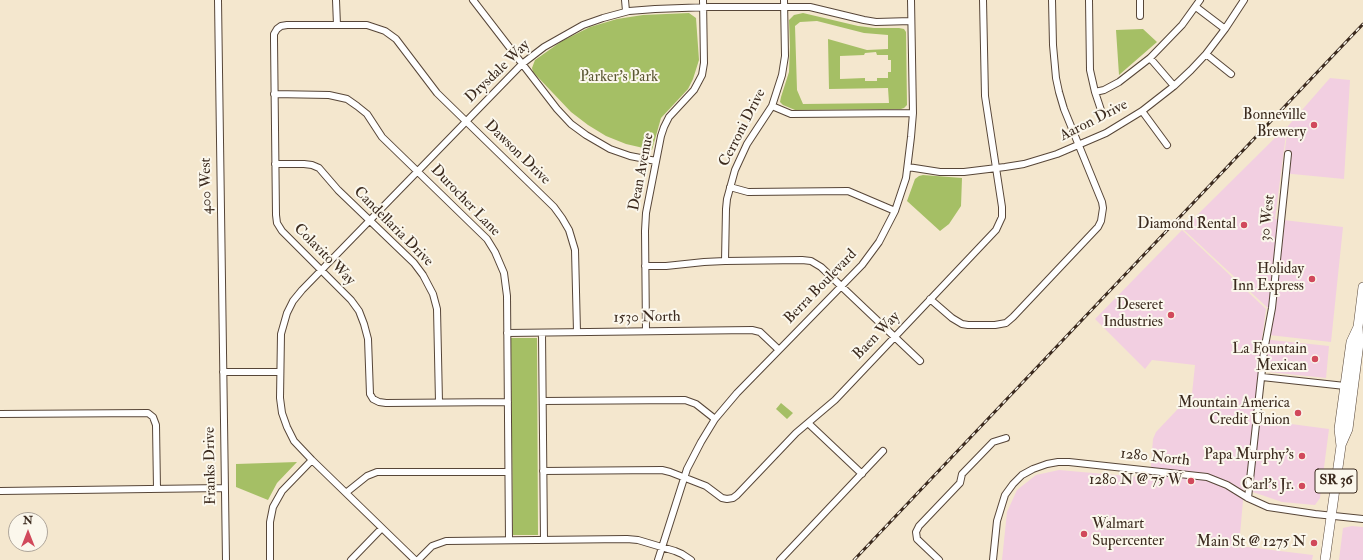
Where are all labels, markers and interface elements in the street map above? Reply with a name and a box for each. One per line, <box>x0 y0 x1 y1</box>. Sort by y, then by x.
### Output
street label: Drysdale Way <box>462 37 534 107</box>
park label: Parker's Park <box>580 69 658 87</box>
street label: Cerroni Drive <box>716 86 770 170</box>
street label: Aaron Drive <box>1057 96 1131 146</box>
place label: Bonneville Brewery <box>1243 107 1306 142</box>
street label: Dawson Drive <box>480 117 554 189</box>
marker: Bonneville Brewery <box>1309 120 1319 130</box>
street label: Dean Avenue <box>626 132 658 212</box>
street label: 400 West <box>198 157 216 215</box>
street label: Durocher Lane <box>426 161 504 241</box>
street label: Candellaria Drive <box>349 183 437 271</box>
street label: 30 West <box>1257 194 1279 242</box>
place label: Diamond Rental <box>1137 216 1236 234</box>
street label: Colavito Way <box>289 220 359 290</box>
marker: Diamond Rental <box>1239 220 1249 230</box>
street label: Berra Boulevard <box>781 246 861 328</box>
place label: Holiday Inn Express <box>1232 261 1304 296</box>
marker: Holiday Inn Express <box>1307 274 1317 284</box>
place label: Deseret Industries <box>1103 297 1163 332</box>
street label: 1530 North <box>613 308 681 328</box>
street label: Baen Way <box>850 308 904 364</box>
marker: Deseret Industries <box>1166 310 1176 320</box>
place label: La Fountain Mexican <box>1232 341 1307 376</box>
marker: La Fountain Mexican <box>1310 354 1320 364</box>
place label: Mountain America Credit Union <box>1178 395 1290 430</box>
marker: Mountain America Credit Union <box>1293 408 1303 418</box>
street label: Franks Drive <box>201 427 221 505</box>
street label: 1280 North <box>1120 445 1190 471</box>
place label: Papa Murphy's <box>1204 447 1294 465</box>
marker: Papa Murphy's <box>1297 451 1307 461</box>
road number: SR 36 <box>1315 469 1357 493</box>
place label: 1280 N @ 75 W <box>1089 472 1183 490</box>
marker: 1280 N @ 75 W <box>1186 476 1196 486</box>
place label: Carl's Jr. <box>1242 477 1294 495</box>
marker: Carl's Jr. <box>1297 481 1307 491</box>
north arrow <box>8 512 48 552</box>
text: N <box>23 514 33 527</box>
place label: Walmart Supercenter <box>1092 516 1164 551</box>
marker: Walmart Supercenter <box>1079 529 1089 539</box>
place label: Main St @ 1275 N <box>1197 534 1306 552</box>
marker: Main St @ 1275 N <box>1309 538 1319 548</box>

